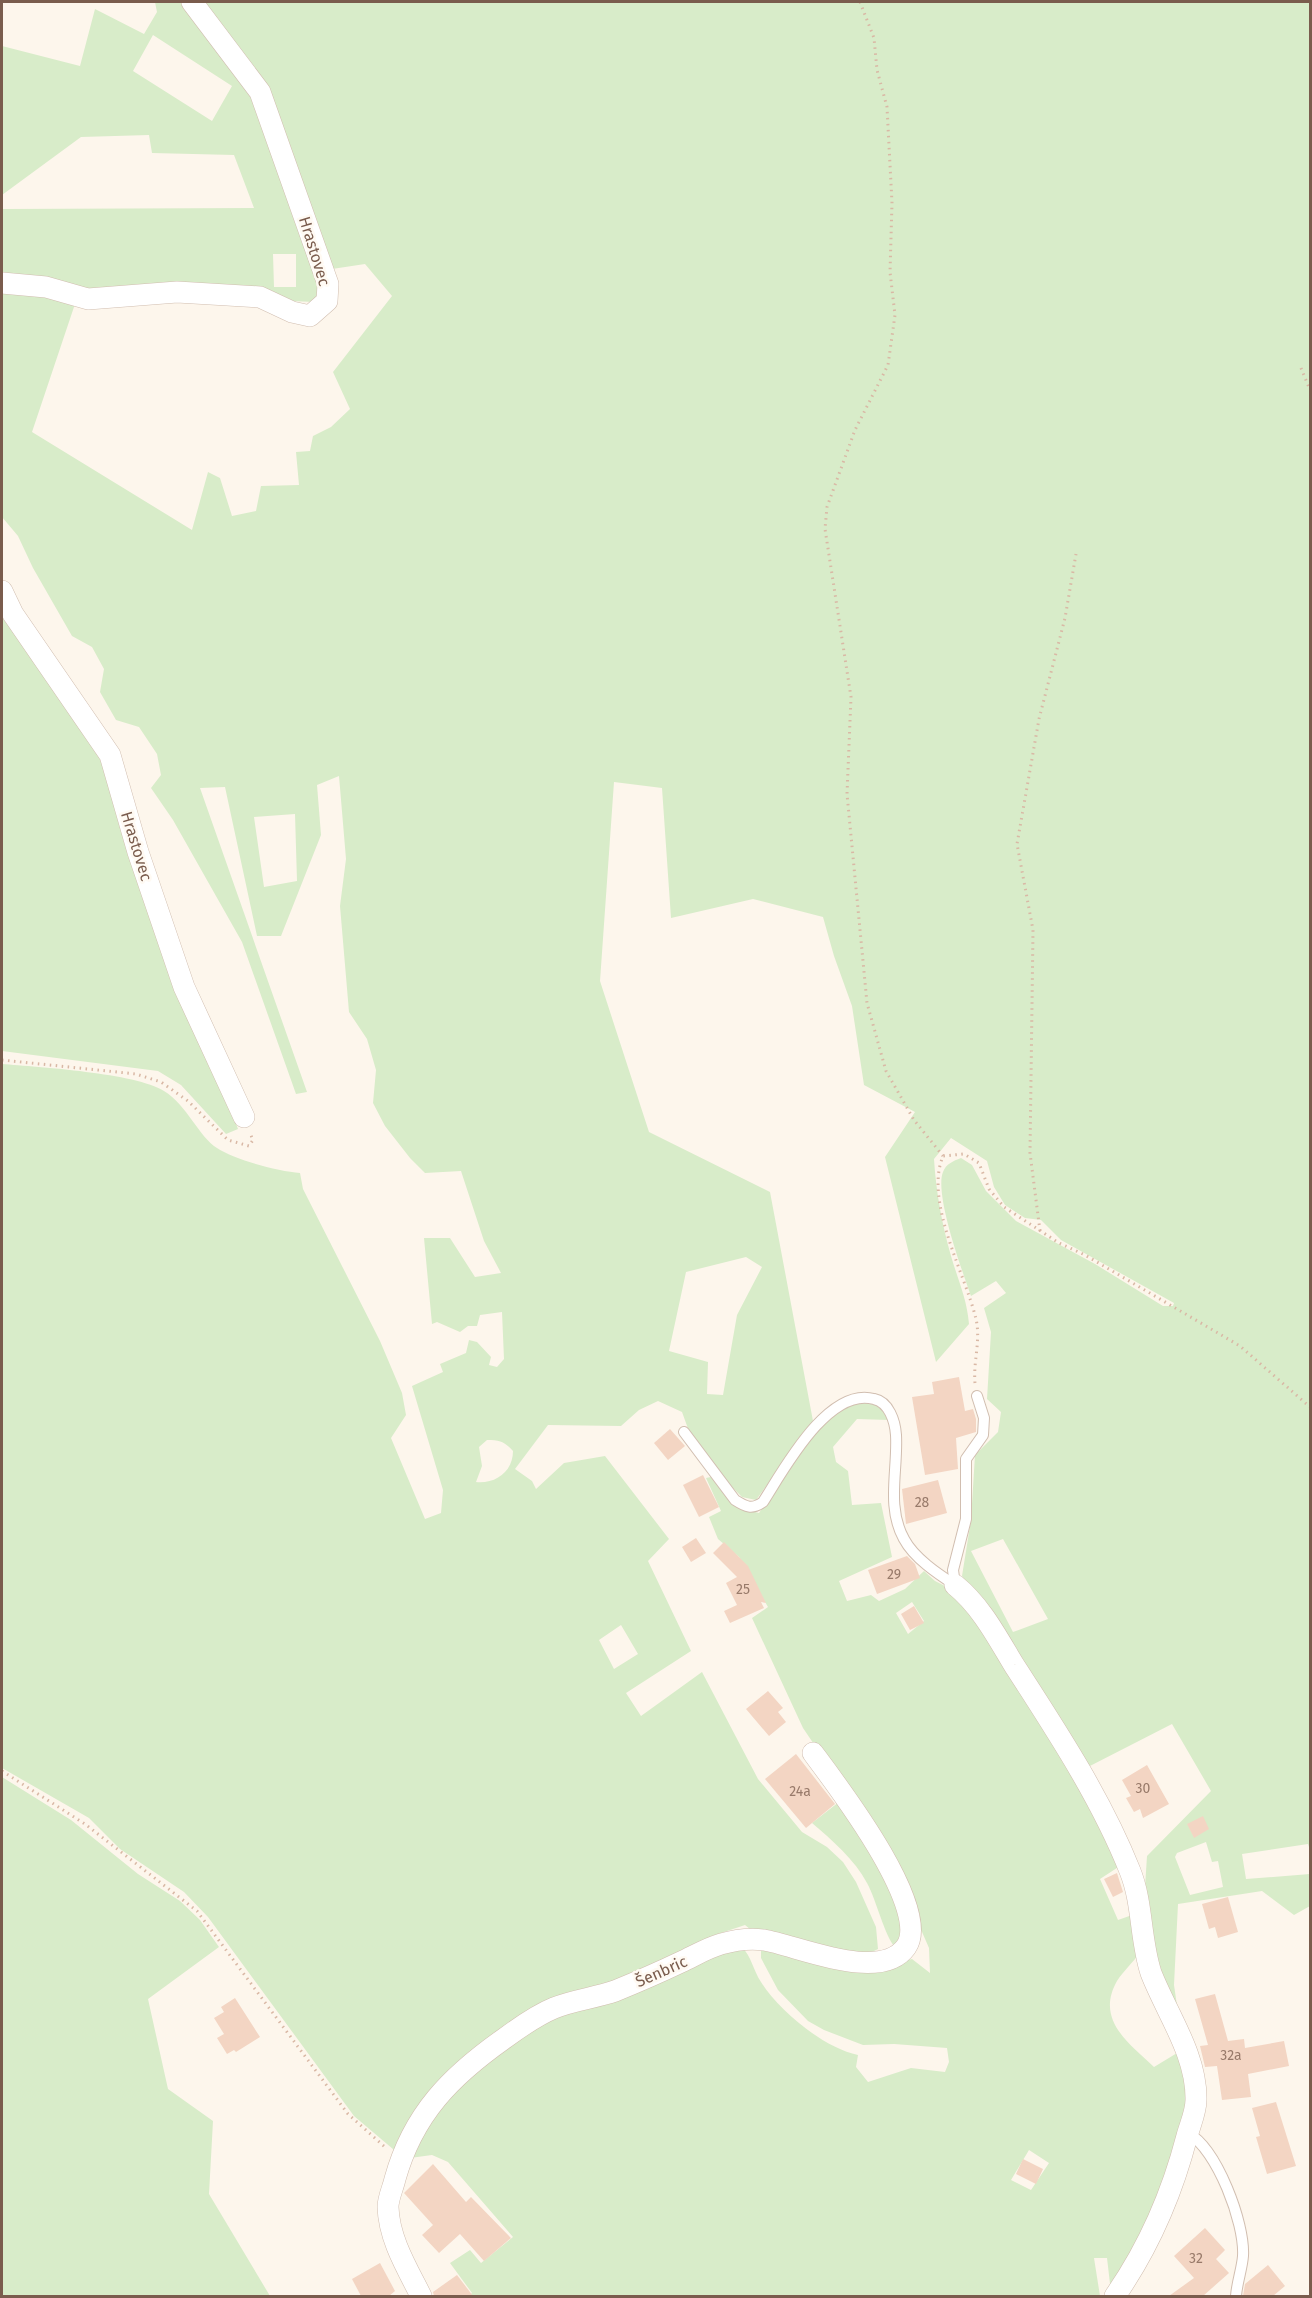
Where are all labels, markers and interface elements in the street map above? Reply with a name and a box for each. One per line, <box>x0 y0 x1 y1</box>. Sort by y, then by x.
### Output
street label: Hrastovec <box>295 214 334 288</box>
street label: Hrastovec <box>117 809 156 883</box>
house number: 28 <box>915 1494 930 1511</box>
house number: 29 <box>887 1566 901 1583</box>
house number: 25 <box>736 1581 750 1598</box>
house number: 30 <box>1136 1780 1151 1797</box>
house number: 24a <box>789 1783 811 1800</box>
street label: Šenbric <box>632 1951 690 1991</box>
house number: 32a <box>1220 2047 1242 2064</box>
house number: 32 <box>1189 2250 1203 2267</box>

